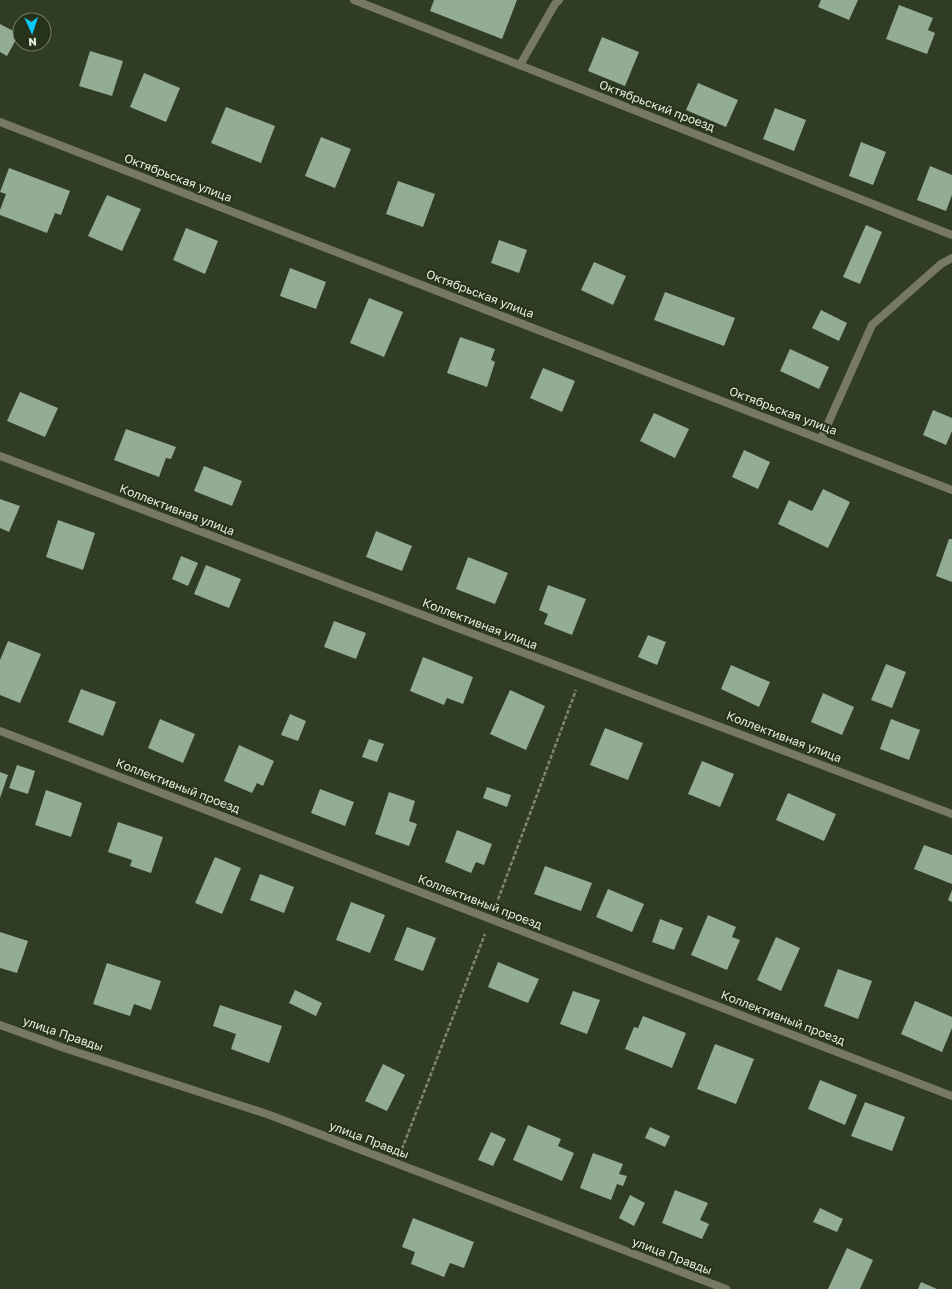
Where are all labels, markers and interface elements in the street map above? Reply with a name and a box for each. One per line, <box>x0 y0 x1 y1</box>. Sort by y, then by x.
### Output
north arrow <box>12 12 52 52</box>
text: N <box>28 36 37 49</box>
street label: Октябрьский проезд <box>597 77 717 135</box>
street label: Октябрьская улица <box>122 150 234 205</box>
street label: Октябрьская улица <box>424 266 536 321</box>
street label: Октябрьская улица <box>727 383 839 438</box>
street label: Коллективная улица <box>117 481 237 538</box>
street label: Коллективная улица <box>420 595 540 652</box>
street label: Коллективная улица <box>724 708 844 765</box>
street label: Коллективный проезд <box>114 755 242 816</box>
street label: Коллективный проезд <box>416 871 544 932</box>
street label: Коллективный проезд <box>719 987 847 1048</box>
street label: улица Правды <box>21 1013 105 1054</box>
street label: улица Правды <box>327 1117 411 1162</box>
street label: улица Правды <box>630 1233 714 1278</box>

